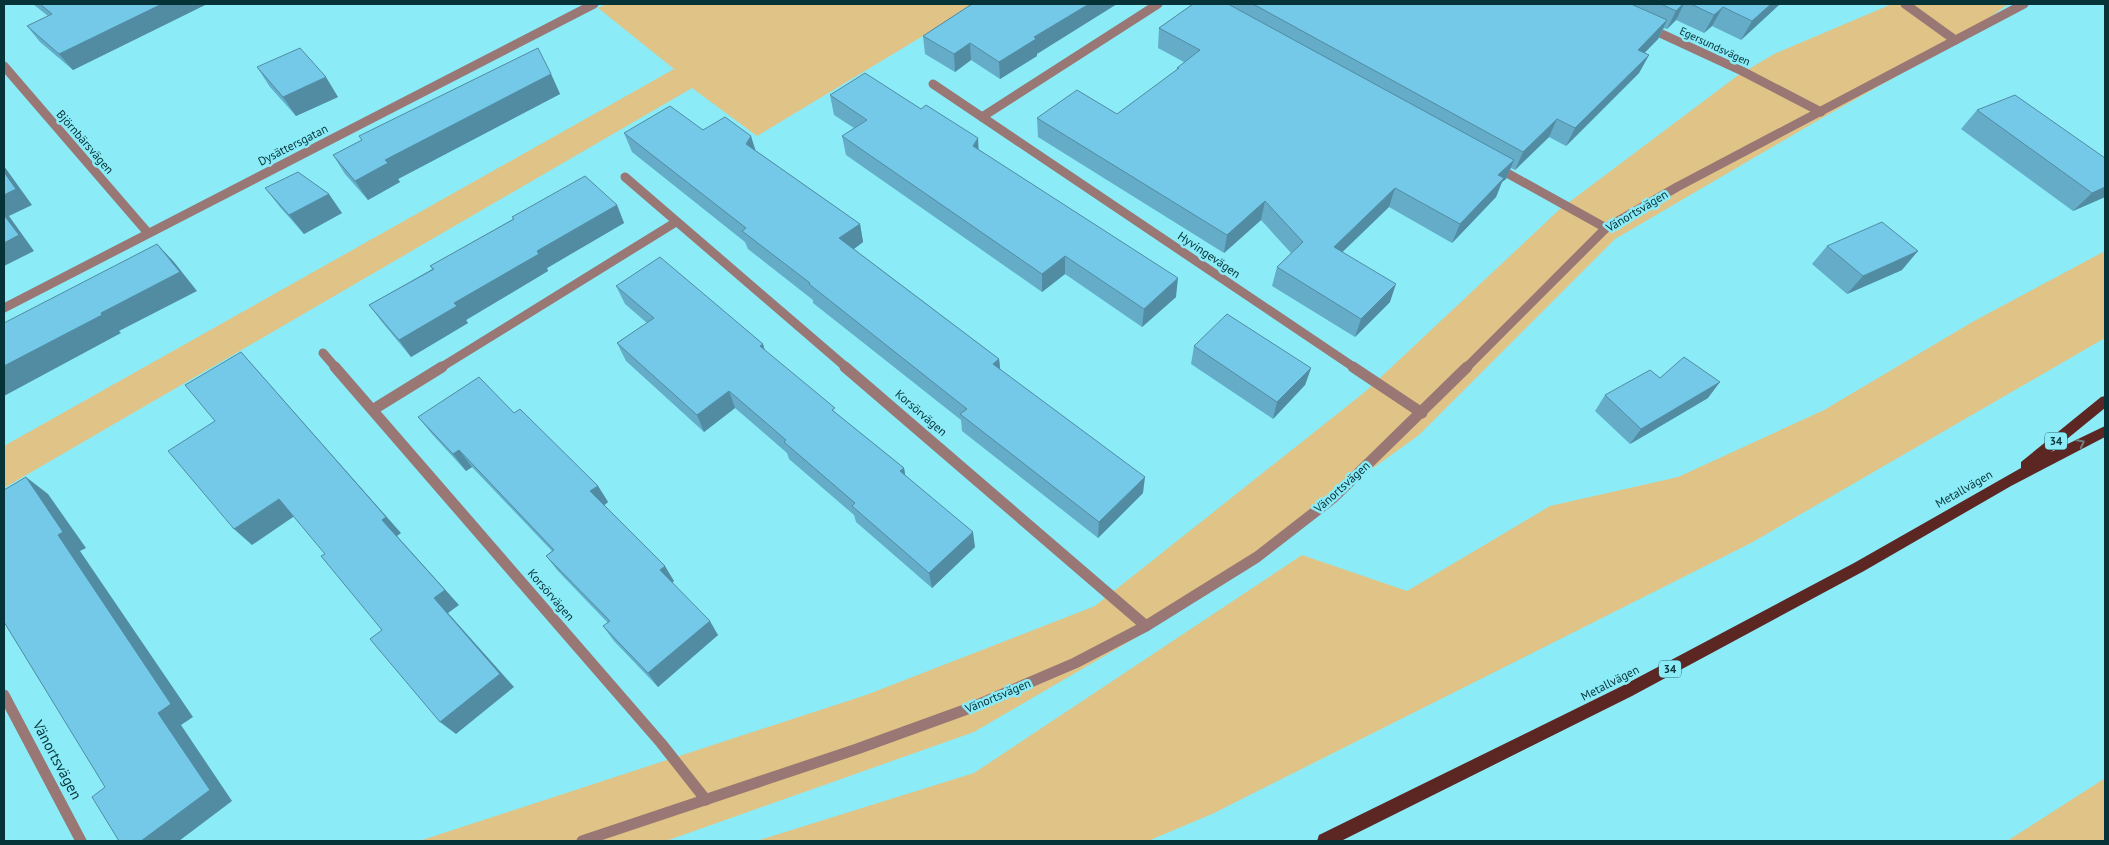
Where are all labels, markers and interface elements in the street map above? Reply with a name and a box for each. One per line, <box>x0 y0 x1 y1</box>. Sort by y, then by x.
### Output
street label: Egersundsvägen <box>1677 23 1753 69</box>
street label: Björnbärsvägen <box>54 107 117 177</box>
street label: Dysättersgatan <box>255 121 330 169</box>
street label: Vänortsvägen <box>1602 186 1670 235</box>
street label: Hyvingevägen <box>1175 228 1243 281</box>
street label: Korsörvägen <box>892 386 950 439</box>
road number: 34 <box>2045 432 2067 450</box>
one-way arrow <box>2076 439 2085 449</box>
street label: Vänortsvägen <box>1310 458 1373 516</box>
street label: Metallvägen <box>1933 466 1995 511</box>
street label: Korsörvägen <box>525 566 578 624</box>
street label: Metallvägen <box>1578 661 1641 704</box>
road number: 34 <box>1659 661 1681 678</box>
street label: Vänortsvägen <box>962 675 1033 716</box>
street label: Vänortsvägen <box>28 716 86 803</box>

